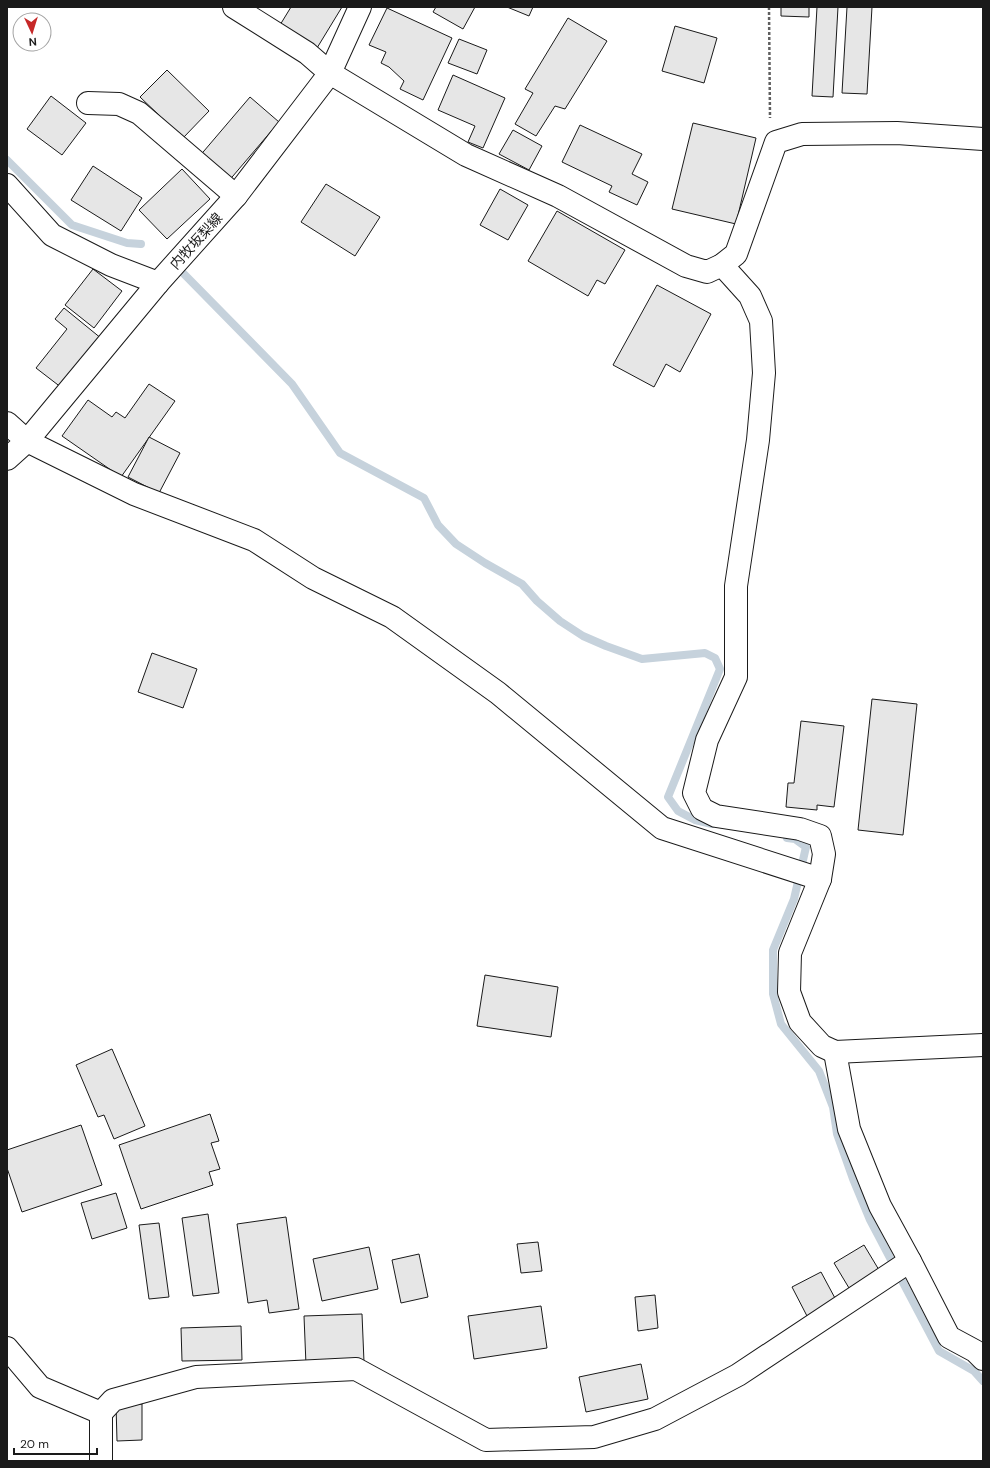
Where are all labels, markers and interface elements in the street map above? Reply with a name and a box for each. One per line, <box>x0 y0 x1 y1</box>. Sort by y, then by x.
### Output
north arrow <box>12 12 52 52</box>
text: N <box>28 35 37 49</box>
street label: 内牧坂梨線 <box>166 209 226 273</box>
scale bar <box>14 1430 97 1456</box>
text: 20 m <box>20 1436 49 1452</box>

